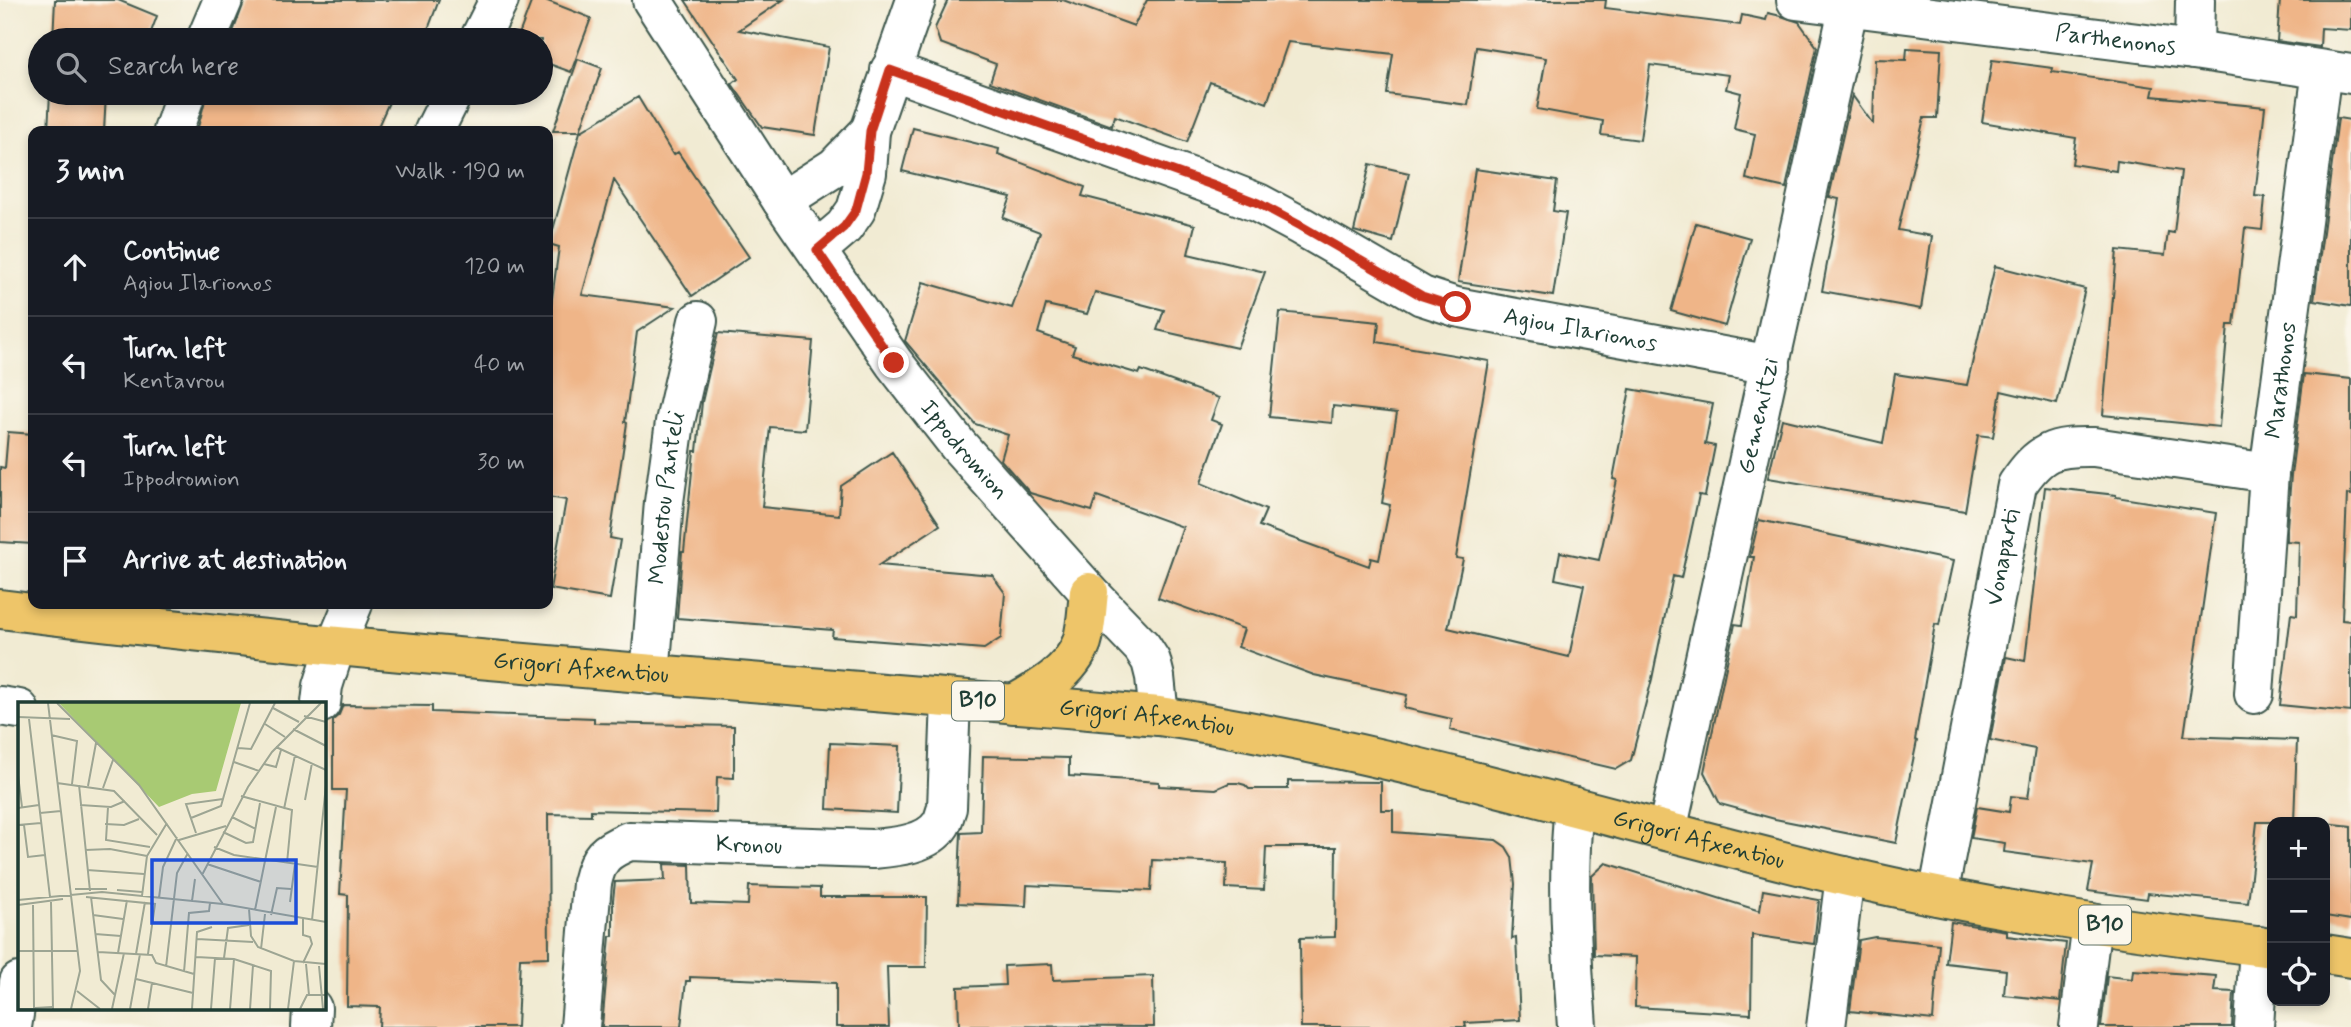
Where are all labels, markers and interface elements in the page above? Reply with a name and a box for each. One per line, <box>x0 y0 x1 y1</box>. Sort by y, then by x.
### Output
street label: Parthenonos <box>2053 17 2178 63</box>
search box <box>28 28 553 105</box>
icon: search <box>52 48 90 86</box>
text: Search here <box>108 50 239 84</box>
text: 3 min <box>56 152 125 191</box>
text: Walk · 190 m <box>395 157 525 187</box>
text: Continue <box>123 235 220 269</box>
icon: ahead <box>56 248 94 286</box>
text: 120 m <box>464 252 525 282</box>
text: Agiou Ilarionos <box>123 269 272 299</box>
route start <box>1440 291 1471 322</box>
street label: Agiou Ilarionos <box>1501 301 1660 359</box>
street label: Marathonos <box>2258 320 2304 441</box>
text: Turn left <box>123 333 227 367</box>
icon: left <box>56 346 94 384</box>
route end <box>878 347 909 378</box>
text: 40 m <box>474 350 525 380</box>
street label: Gemenitzi <box>1731 355 1786 477</box>
text: Kentavrou <box>123 367 224 397</box>
street label: Ippodromion <box>913 393 1015 507</box>
street label: Modestou Panteli <box>642 408 693 586</box>
text: Turn left <box>123 431 227 465</box>
icon: left <box>56 444 94 482</box>
text: 30 m <box>477 448 525 478</box>
text: Ippodromion <box>123 465 240 495</box>
street label: Vonaparti <box>1979 506 2028 608</box>
icon: arrive <box>56 542 94 580</box>
text: Arrive at destination <box>123 544 347 578</box>
street label: Grigori Afxentiou <box>492 645 670 691</box>
road number: B10 <box>952 681 1004 720</box>
street label: Grigori Afxentiou <box>1058 692 1237 744</box>
inset map <box>18 702 326 1010</box>
street label: Grigori Afxentiou <box>1609 802 1788 877</box>
map controls <box>2267 817 2330 1006</box>
button: + <box>2267 817 2330 880</box>
street label: Kronou <box>715 828 783 862</box>
button: − <box>2267 880 2330 943</box>
road number: B10 <box>2079 906 2131 944</box>
button: locate <box>2267 943 2330 1006</box>

